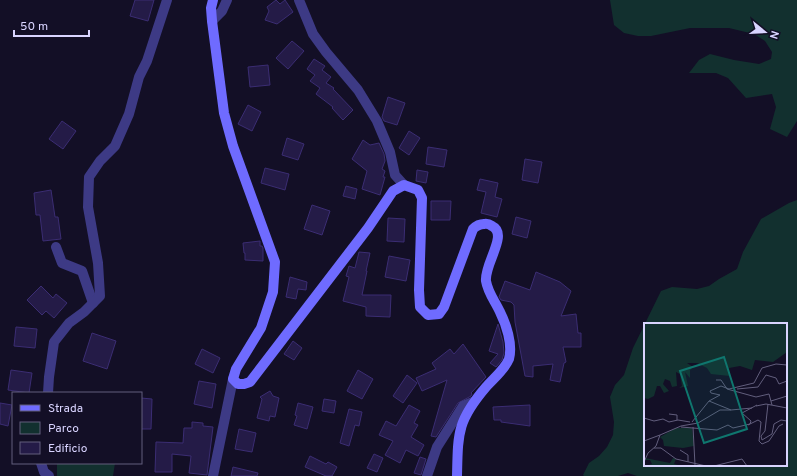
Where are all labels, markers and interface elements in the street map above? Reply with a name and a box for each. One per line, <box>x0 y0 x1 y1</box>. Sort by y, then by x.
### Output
scale bar <box>14 12 89 38</box>
north arrow <box>745 12 785 52</box>
text: 50 m <box>20 19 48 35</box>
text: N <box>766 29 781 41</box>
inset map <box>644 323 787 466</box>
legend <box>12 392 142 464</box>
text: Strada <box>48 401 83 417</box>
text: Parco <box>48 421 79 437</box>
text: Edificio <box>48 441 88 457</box>

